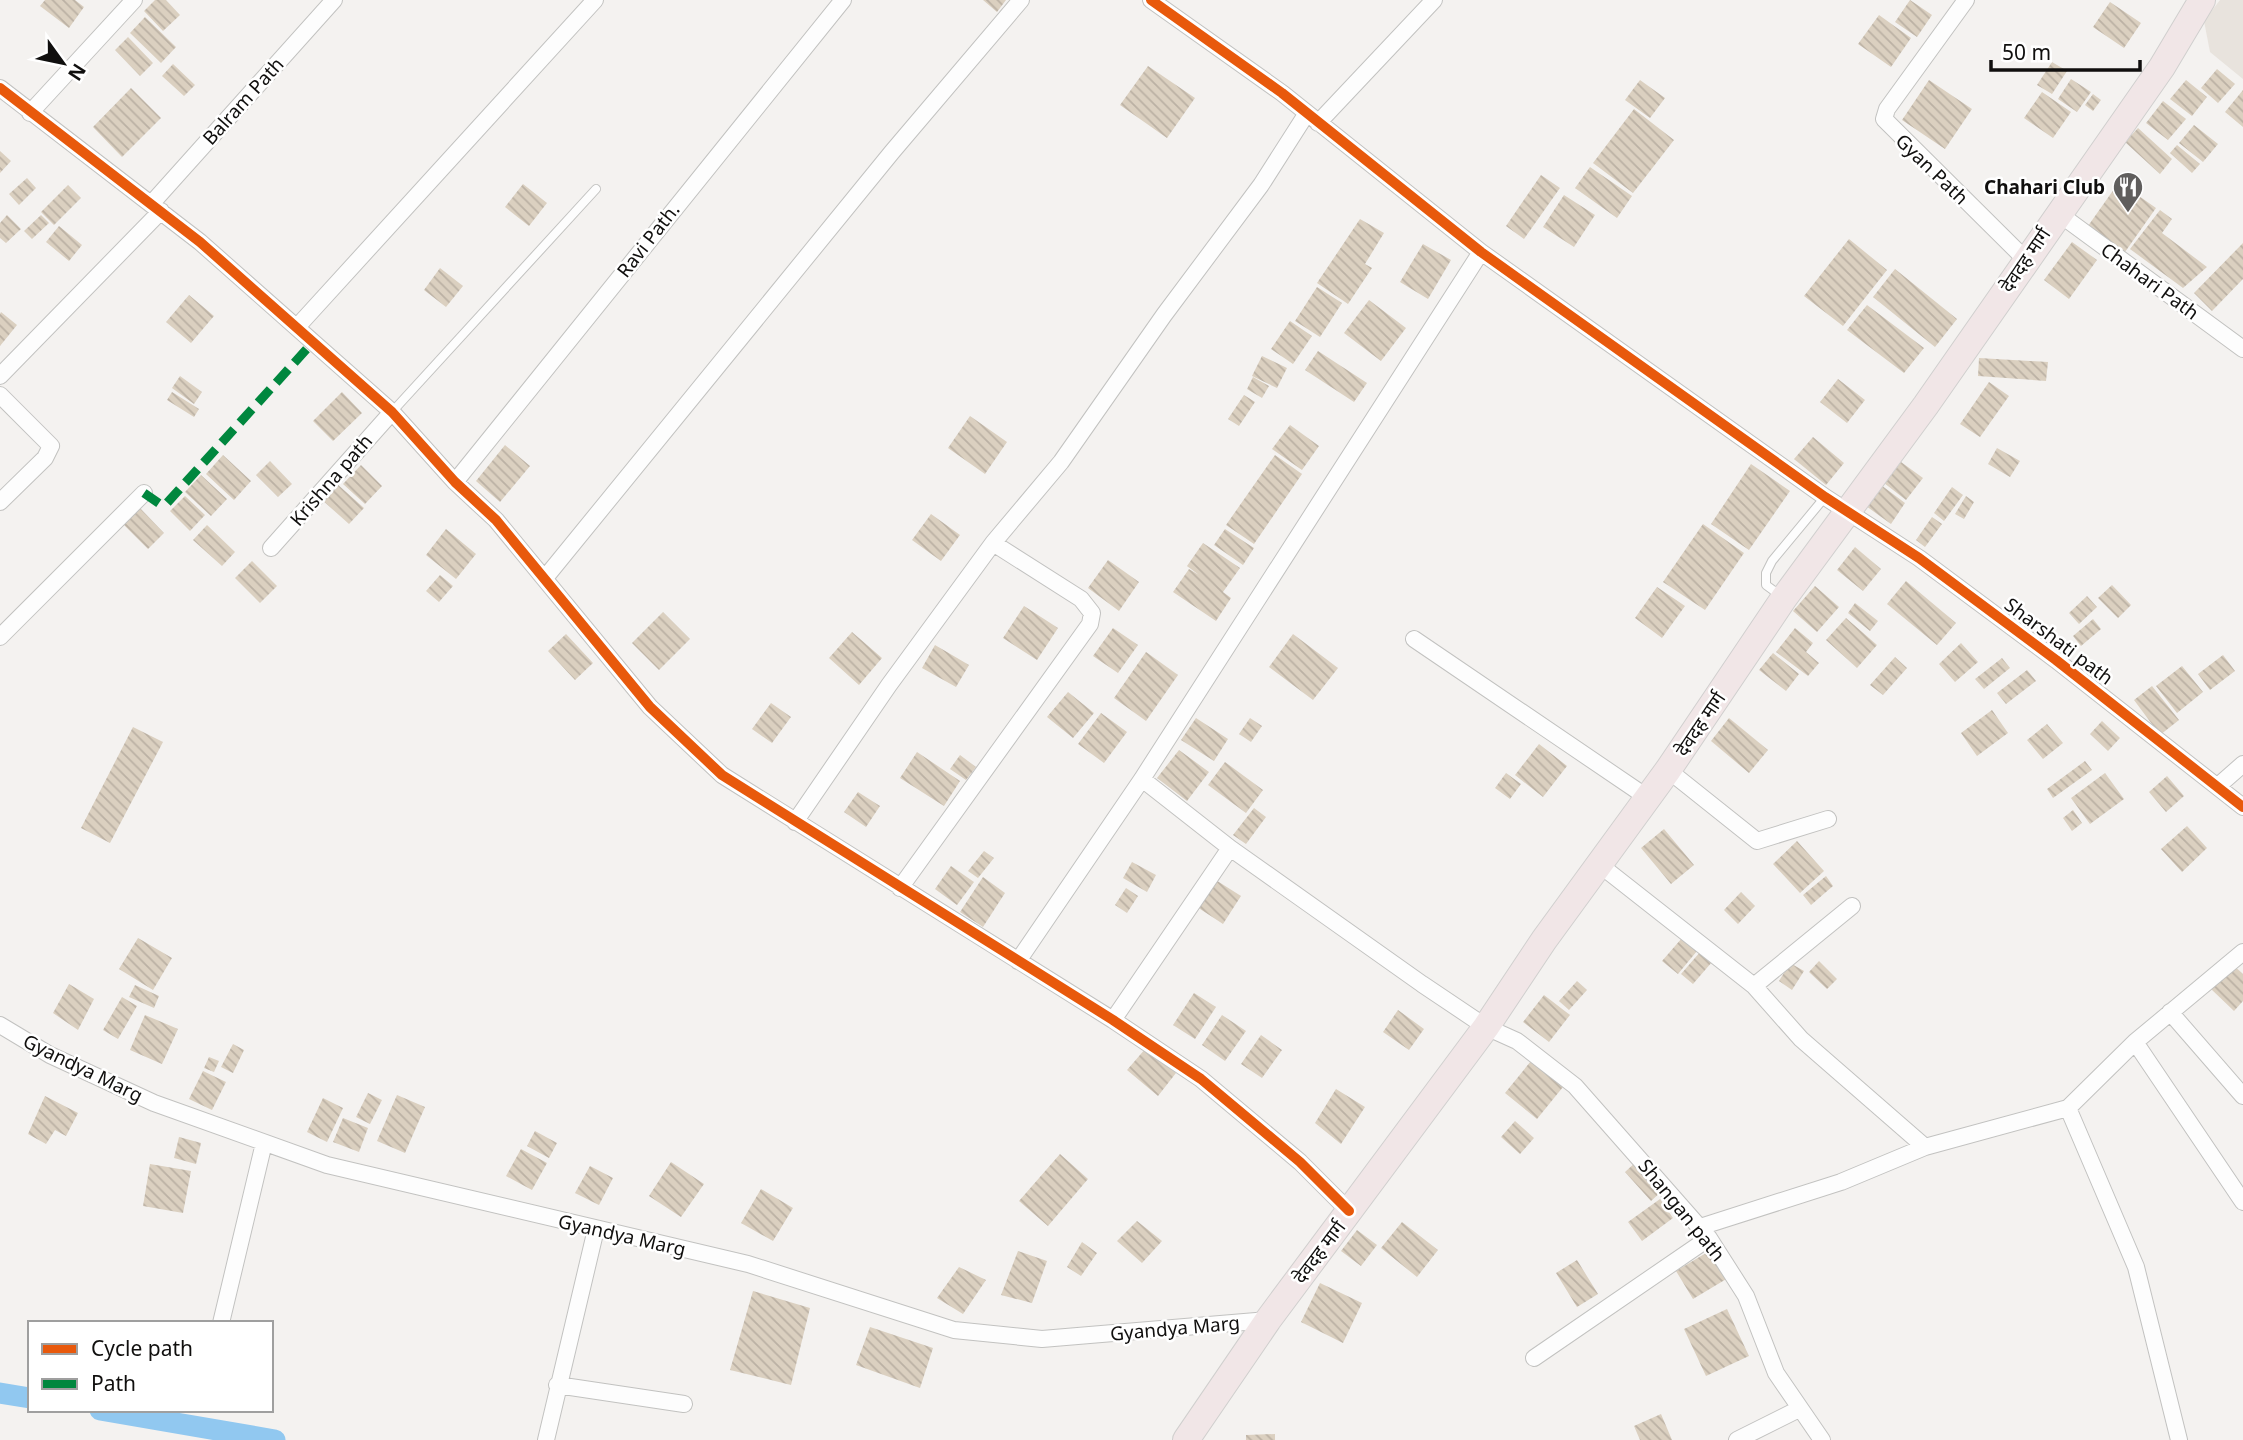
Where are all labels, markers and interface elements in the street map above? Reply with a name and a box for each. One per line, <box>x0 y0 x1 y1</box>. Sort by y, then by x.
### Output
north arrow <box>28 28 98 98</box>
scale bar <box>1991 28 2140 72</box>
text: 50 m <box>2002 38 2051 66</box>
street label: Balram Path <box>197 52 289 150</box>
text: N <box>62 59 92 86</box>
street label: Gyan Path <box>1890 128 1974 210</box>
restaurant icon: Chahari Club <box>2111 170 2145 214</box>
place label: Chahari Club <box>1984 174 2105 200</box>
street label: Ravi Path. <box>611 197 685 283</box>
street label: देवदह मार्ग <box>1994 222 2057 297</box>
street label: Chahari Path <box>2096 237 2204 325</box>
street label: Krishna path <box>284 429 378 531</box>
street label: Sharshati path <box>1999 592 2119 690</box>
street label: देवदह मार्ग <box>1669 686 1732 761</box>
street label: Gyandya Marg <box>19 1028 147 1108</box>
street label: Shangan path <box>1633 1153 1731 1267</box>
street label: Gyandya Marg <box>556 1208 688 1262</box>
street label: देवदह मार्ग <box>1287 1214 1352 1289</box>
street label: Gyandya Marg <box>1109 1309 1241 1347</box>
legend <box>28 1321 273 1412</box>
text: Cycle path <box>91 1334 193 1362</box>
text: Path <box>91 1369 136 1397</box>

